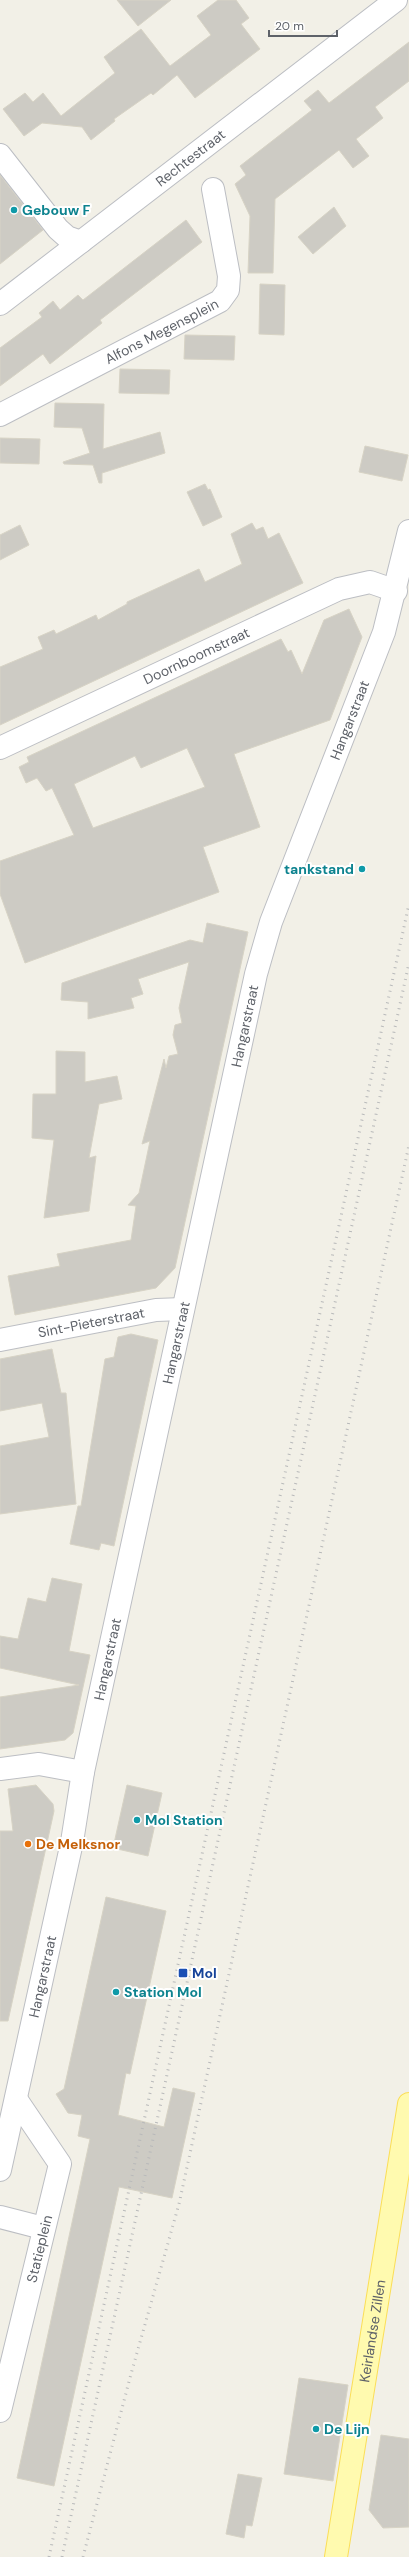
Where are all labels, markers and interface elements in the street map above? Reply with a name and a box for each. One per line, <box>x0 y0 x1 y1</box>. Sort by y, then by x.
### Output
scale bar <box>269 12 337 38</box>
text: 20 m <box>275 18 304 34</box>
street label: Rechtestraat <box>152 125 229 190</box>
place label: Gebouw F <box>22 201 90 219</box>
marker: Gebouw F <box>9 205 19 215</box>
street label: Alfons Megensplein <box>102 294 221 368</box>
street label: Doornboomstraat <box>140 623 252 688</box>
street label: Hangarstraat <box>326 678 373 762</box>
place label: tankstand <box>284 860 354 878</box>
marker: tankstand <box>357 864 367 874</box>
street label: Hangarstraat <box>227 983 262 1069</box>
street label: Hangarstraat <box>158 1300 194 1386</box>
street label: Sint-Pieterstraat <box>36 1303 146 1341</box>
street label: Hangarstraat <box>90 1616 125 1702</box>
place label: Mol Station <box>145 1811 223 1829</box>
marker: Mol Station <box>132 1815 142 1825</box>
place label: De Melksnor <box>36 1835 121 1853</box>
marker: De Melksnor <box>23 1839 33 1849</box>
street label: Hangarstraat <box>25 1934 60 2019</box>
place label: Mol <box>192 1964 217 1982</box>
marker: Mol <box>177 1967 189 1979</box>
place label: Station Mol <box>124 1983 202 2001</box>
marker: Station Mol <box>111 1987 121 1997</box>
street label: Statieplein <box>23 2213 56 2284</box>
street label: Keirlandse Zillen <box>355 2278 390 2384</box>
place label: De Lijn <box>324 2420 370 2438</box>
marker: De Lijn <box>311 2424 321 2434</box>

